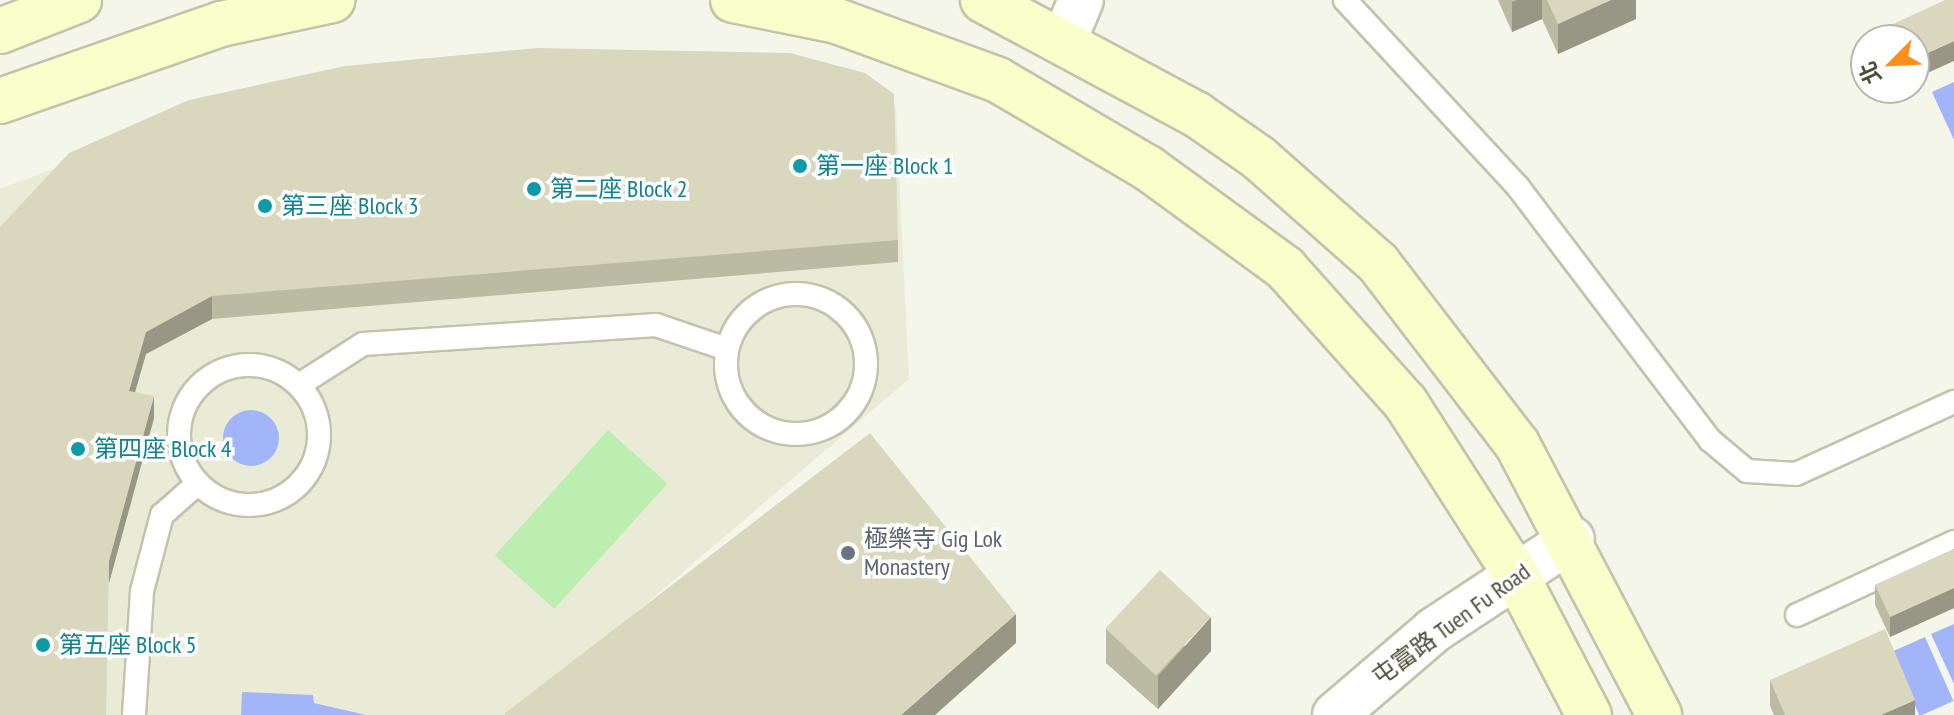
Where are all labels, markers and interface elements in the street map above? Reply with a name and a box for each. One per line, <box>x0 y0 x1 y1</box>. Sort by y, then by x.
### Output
north arrow <box>1850 24 1930 104</box>
text: 北 <box>1853 57 1887 89</box>
place label: 第一座 Block 1 <box>816 152 954 180</box>
marker: 第一座 Block 1 <box>791 157 809 175</box>
place label: 第二座 Block 2 <box>550 175 688 203</box>
marker: 第二座 Block 2 <box>525 180 543 198</box>
place label: 第三座 Block 3 <box>281 192 419 220</box>
marker: 第三座 Block 3 <box>256 197 274 215</box>
place label: 第四座 Block 4 <box>94 435 232 463</box>
marker: 第四座 Block 4 <box>69 440 87 458</box>
place label: 極樂寺 Gig Lok Monastery <box>864 525 1002 581</box>
marker: 極樂寺 Gig Lok Monastery <box>839 544 857 562</box>
street label: 屯富路 Tuen Fu Road <box>1366 557 1536 691</box>
place label: 第五座 Block 5 <box>59 631 197 659</box>
marker: 第五座 Block 5 <box>34 636 52 654</box>

